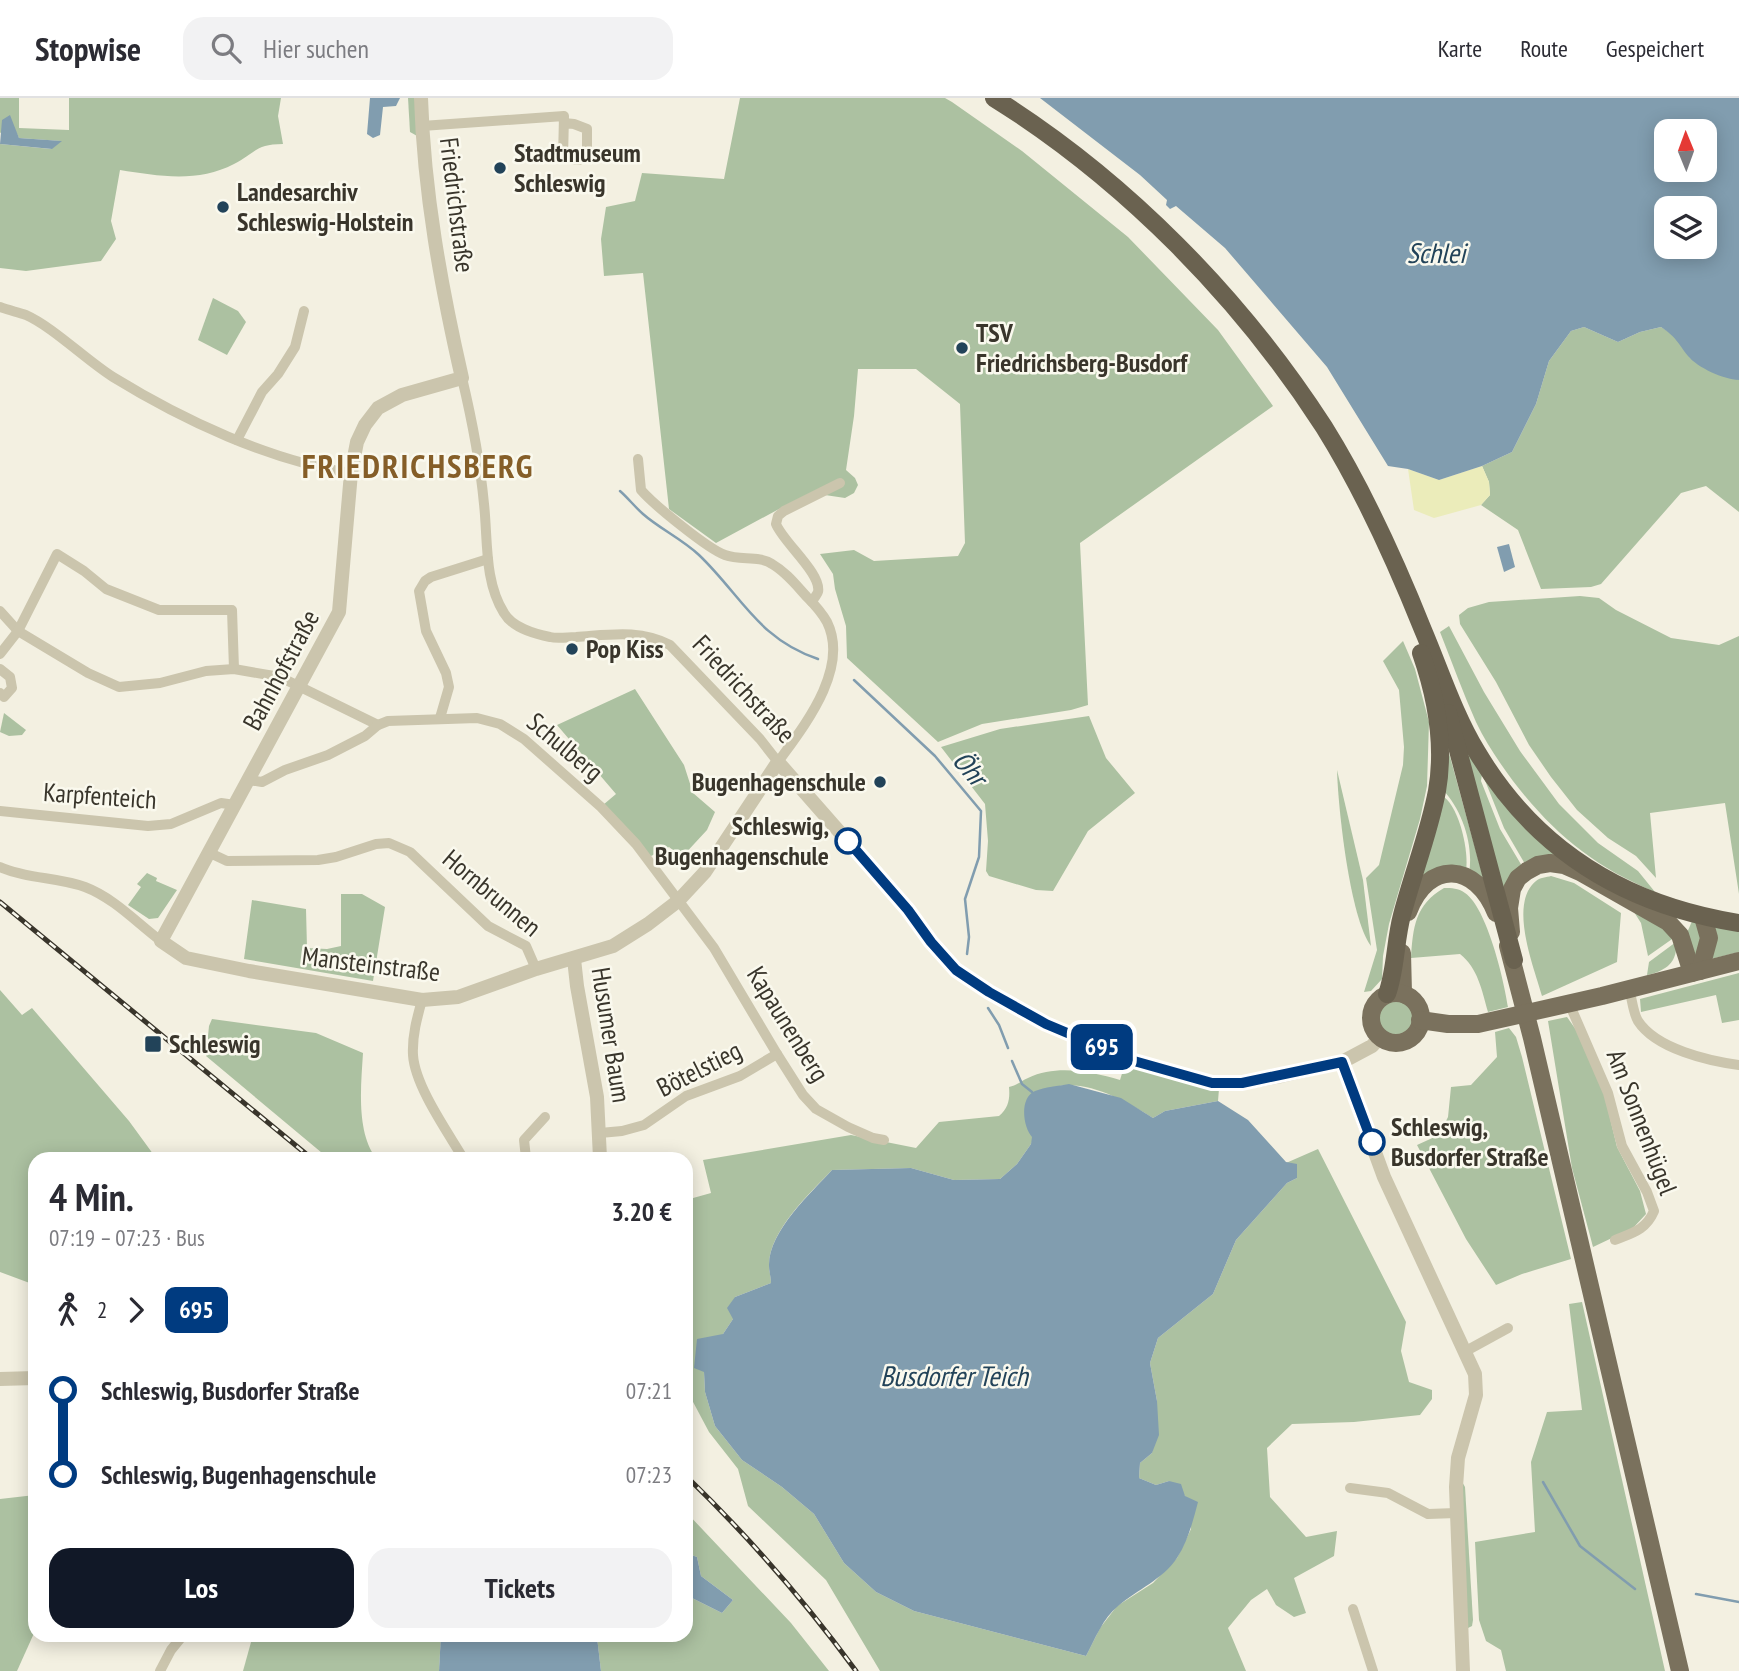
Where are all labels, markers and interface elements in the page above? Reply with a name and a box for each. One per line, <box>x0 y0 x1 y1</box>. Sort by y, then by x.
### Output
search box <box>183 17 673 80</box>
text: Stopwise <box>35 27 141 70</box>
icon: search <box>207 29 245 67</box>
text: Hier suchen <box>263 32 369 65</box>
text: Karte <box>1438 33 1482 64</box>
text: Route <box>1520 33 1568 64</box>
text: Gespeichert <box>1606 33 1704 64</box>
north arrow <box>1654 119 1717 182</box>
map controls <box>1654 119 1717 259</box>
street label: Friedrichstraße <box>433 136 482 274</box>
place label: Stadtmuseum Schleswig <box>514 136 641 199</box>
marker: Stadtmuseum Schleswig <box>492 160 508 176</box>
place label: Landesarchiv Schleswig-Holstein <box>237 175 413 238</box>
button: layers <box>1654 196 1717 259</box>
marker: Landesarchiv Schleswig-Holstein <box>215 199 231 215</box>
water label: Schlei <box>1407 234 1469 271</box>
place label: TSV Friedrichsberg-Busdorf <box>976 316 1189 379</box>
marker: TSV Friedrichsberg-Busdorf <box>954 340 970 356</box>
district label: FRIEDRICHSBERG <box>302 444 534 487</box>
street label: Bahnhofstraße <box>235 604 326 736</box>
street label: Friedrichstraße <box>686 628 803 750</box>
place label: Pop Kiss <box>586 632 664 665</box>
marker: Pop Kiss <box>564 641 580 657</box>
street label: Schulberg <box>520 705 610 788</box>
water label: Öhr <box>945 742 999 796</box>
place label: Bugenhagenschule <box>692 765 866 798</box>
marker: Bugenhagenschule <box>872 774 888 790</box>
street label: Karpfenteich <box>42 775 158 816</box>
place label: Schleswig, Bugenhagenschule <box>655 809 829 872</box>
marker: Schleswig, Bugenhagenschule <box>835 828 861 854</box>
street label: Hornbrunnen <box>436 842 548 943</box>
street label: Mansteinstraße <box>300 939 442 988</box>
street label: Kapaunenberg <box>740 960 837 1087</box>
street label: Husumer Baum <box>585 965 638 1105</box>
line badge: 695 <box>1062 1024 1142 1070</box>
place label: Schleswig <box>169 1027 261 1060</box>
text: 695 <box>1085 1031 1119 1062</box>
street label: Bötelstieg <box>651 1033 747 1104</box>
marker: Schleswig <box>143 1034 163 1054</box>
street label: Am Sonnenhügel <box>1600 1045 1685 1199</box>
place label: Schleswig, Busdorfer Straße <box>1391 1110 1549 1173</box>
marker: Schleswig, Busdorfer Straße <box>1359 1129 1385 1155</box>
text: 4 Min. <box>49 1172 134 1221</box>
text: 3.20 € <box>611 1195 672 1228</box>
text: 07:19 – 07:23 · Bus <box>49 1223 205 1252</box>
icon: walk <box>49 1291 87 1329</box>
icon: forward <box>117 1291 155 1329</box>
text: 695 <box>179 1294 214 1325</box>
text: 2 <box>97 1295 107 1324</box>
water label: Busdorfer Teich <box>880 1357 1030 1394</box>
text: Schleswig, Busdorfer Straße <box>101 1374 360 1407</box>
text: 07:21 <box>626 1376 672 1405</box>
text: Schleswig, Bugenhagenschule <box>101 1458 376 1491</box>
text: 07:23 <box>626 1460 672 1489</box>
button: Los <box>49 1548 354 1628</box>
button: Tickets <box>368 1548 672 1628</box>

